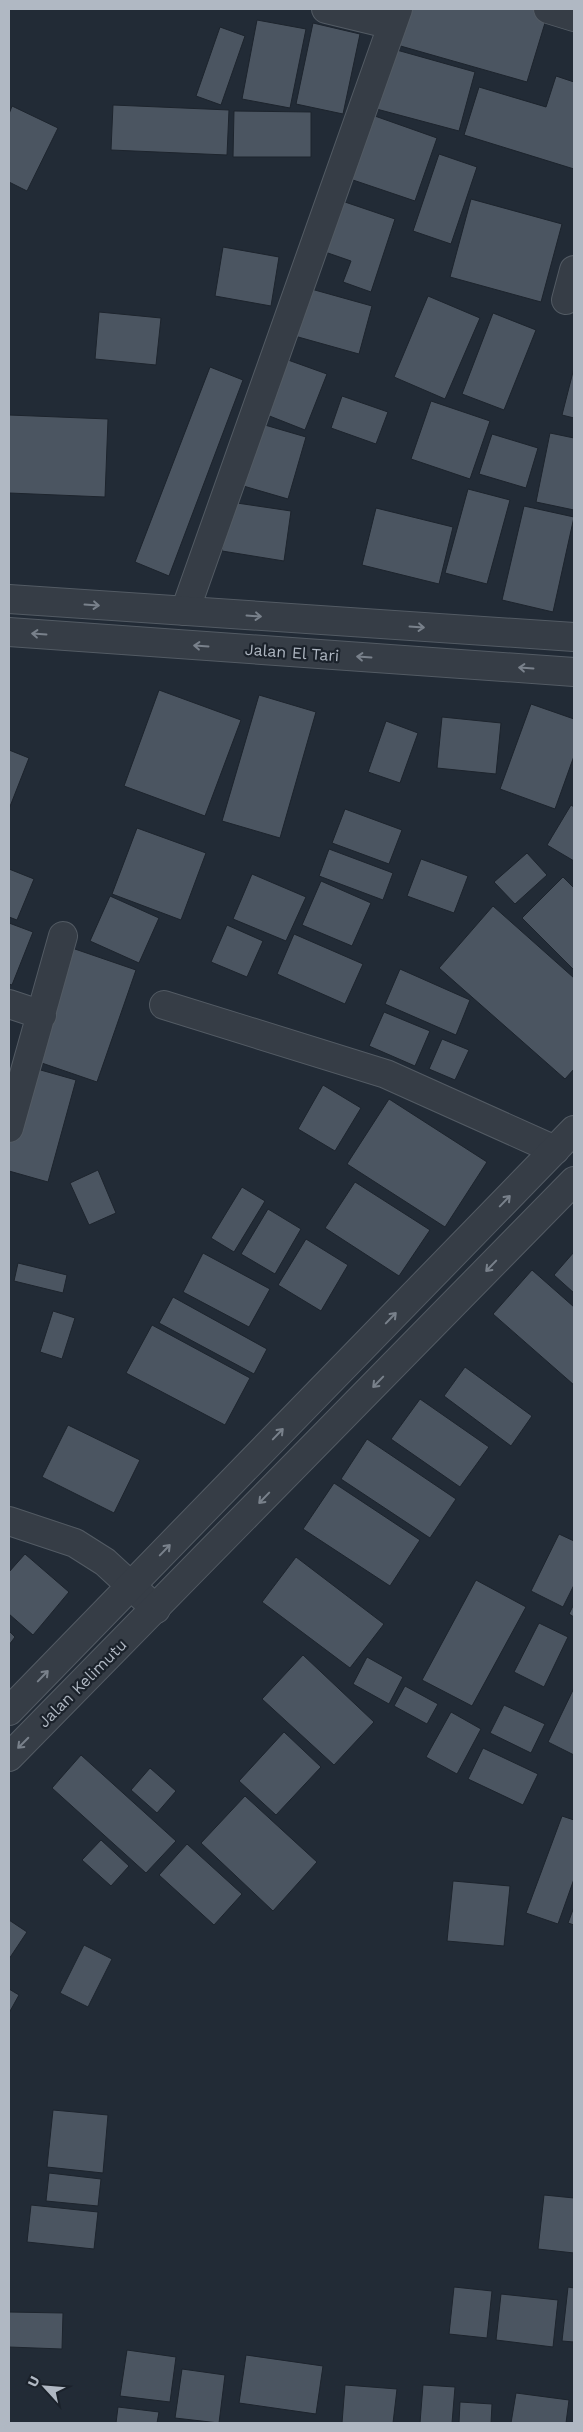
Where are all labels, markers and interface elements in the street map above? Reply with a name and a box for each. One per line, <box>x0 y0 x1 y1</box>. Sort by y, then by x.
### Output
one-way arrow <box>84 600 100 609</box>
one-way arrow <box>246 611 262 620</box>
one-way arrow <box>408 622 424 631</box>
one-way arrow <box>32 630 48 639</box>
street label: Jalan El Tari <box>244 640 340 665</box>
one-way arrow <box>194 641 210 650</box>
one-way arrow <box>356 652 372 662</box>
one-way arrow <box>518 664 534 673</box>
one-way arrow <box>499 1195 511 1207</box>
one-way arrow <box>485 1259 497 1272</box>
one-way arrow <box>385 1312 397 1324</box>
one-way arrow <box>371 1376 384 1388</box>
one-way arrow <box>272 1428 284 1440</box>
one-way arrow <box>258 1492 270 1504</box>
one-way arrow <box>158 1545 170 1557</box>
street label: Jalan Kelimutu <box>34 1635 130 1731</box>
one-way arrow <box>37 1670 49 1682</box>
one-way arrow <box>17 1737 29 1749</box>
north arrow <box>20 2362 70 2412</box>
text: U <box>24 2373 43 2389</box>

